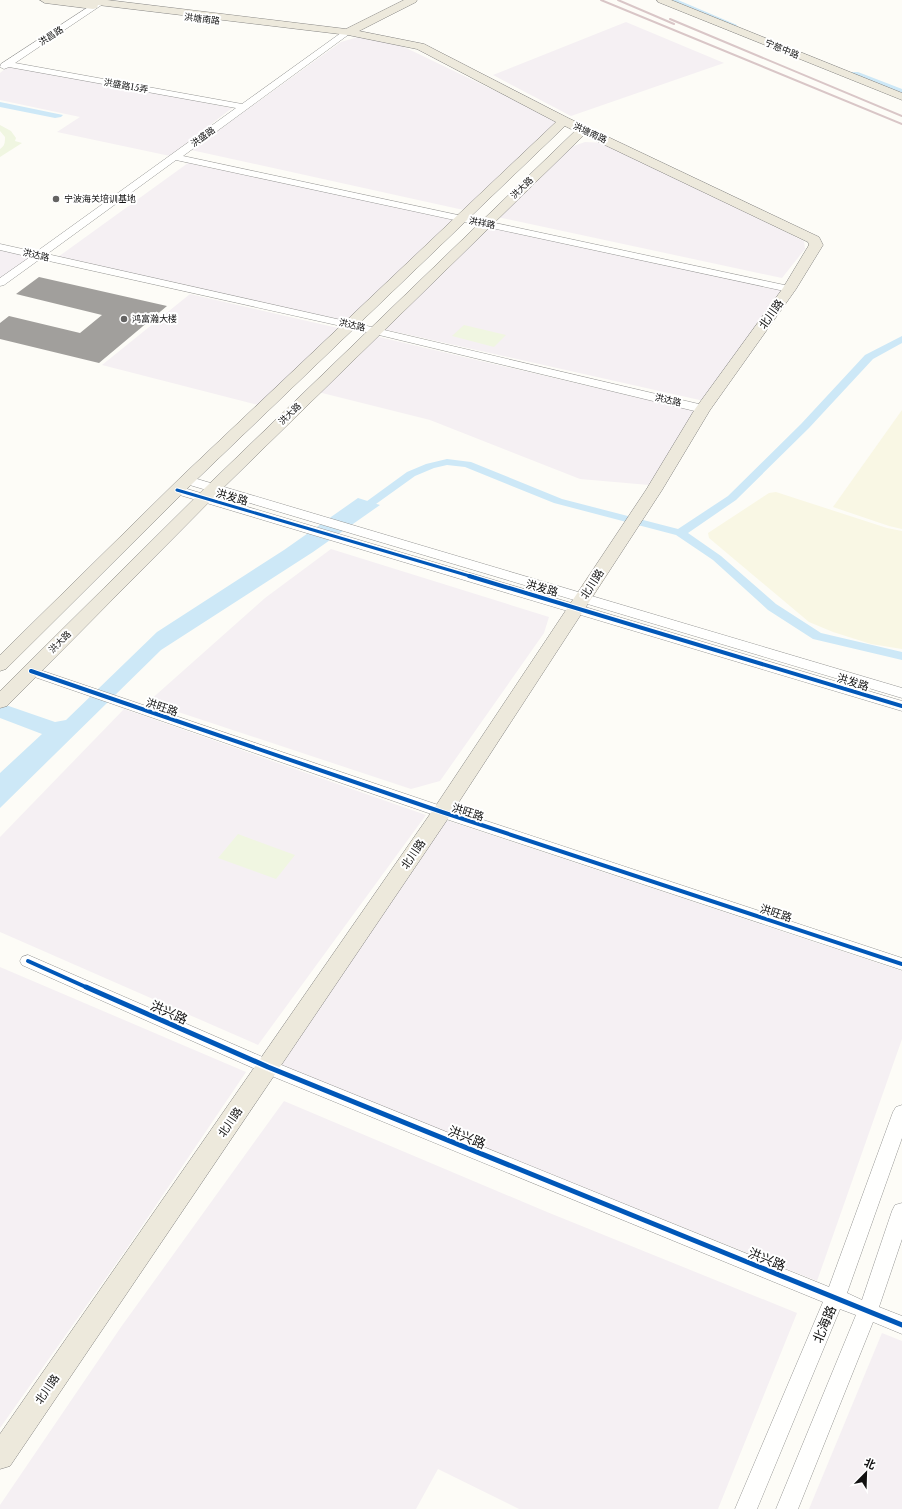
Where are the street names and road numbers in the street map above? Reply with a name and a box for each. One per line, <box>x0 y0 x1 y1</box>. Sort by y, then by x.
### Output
street label: 洪塘南路 <box>184 11 221 26</box>
street label: 洪昌路 <box>36 24 65 48</box>
street label: 宁慈中路 <box>763 37 801 60</box>
street label: 洪盛路15弄 <box>103 76 149 95</box>
street label: 洪塘南路 <box>572 120 609 145</box>
street label: 洪盛路 <box>189 124 217 149</box>
street label: 洪大路 <box>508 174 535 201</box>
street label: 洪祥路 <box>468 214 496 231</box>
street label: 洪达路 <box>22 246 51 263</box>
street label: 北川路 <box>756 296 786 332</box>
street label: 洪达路 <box>338 316 367 333</box>
street label: 洪达路 <box>654 391 683 408</box>
street label: 洪大路 <box>276 400 303 427</box>
street label: 洪发路 <box>214 486 250 508</box>
street label: 北川路 <box>577 566 607 602</box>
street label: 洪发路 <box>524 577 560 599</box>
street label: 洪大路 <box>46 628 73 655</box>
street label: 洪发路 <box>835 670 871 694</box>
street label: 洪旺路 <box>144 695 180 719</box>
street label: 洪旺路 <box>450 800 486 824</box>
street label: 北川路 <box>398 836 428 872</box>
street label: 洪旺路 <box>758 901 794 925</box>
street label: 洪兴路 <box>148 997 190 1028</box>
street label: 北川路 <box>215 1104 245 1140</box>
street label: 洪兴路 <box>446 1122 488 1153</box>
street label: 洪兴路 <box>746 1244 788 1275</box>
street label: 北海路 <box>809 1303 840 1345</box>
street label: 北川路 <box>32 1371 62 1407</box>

